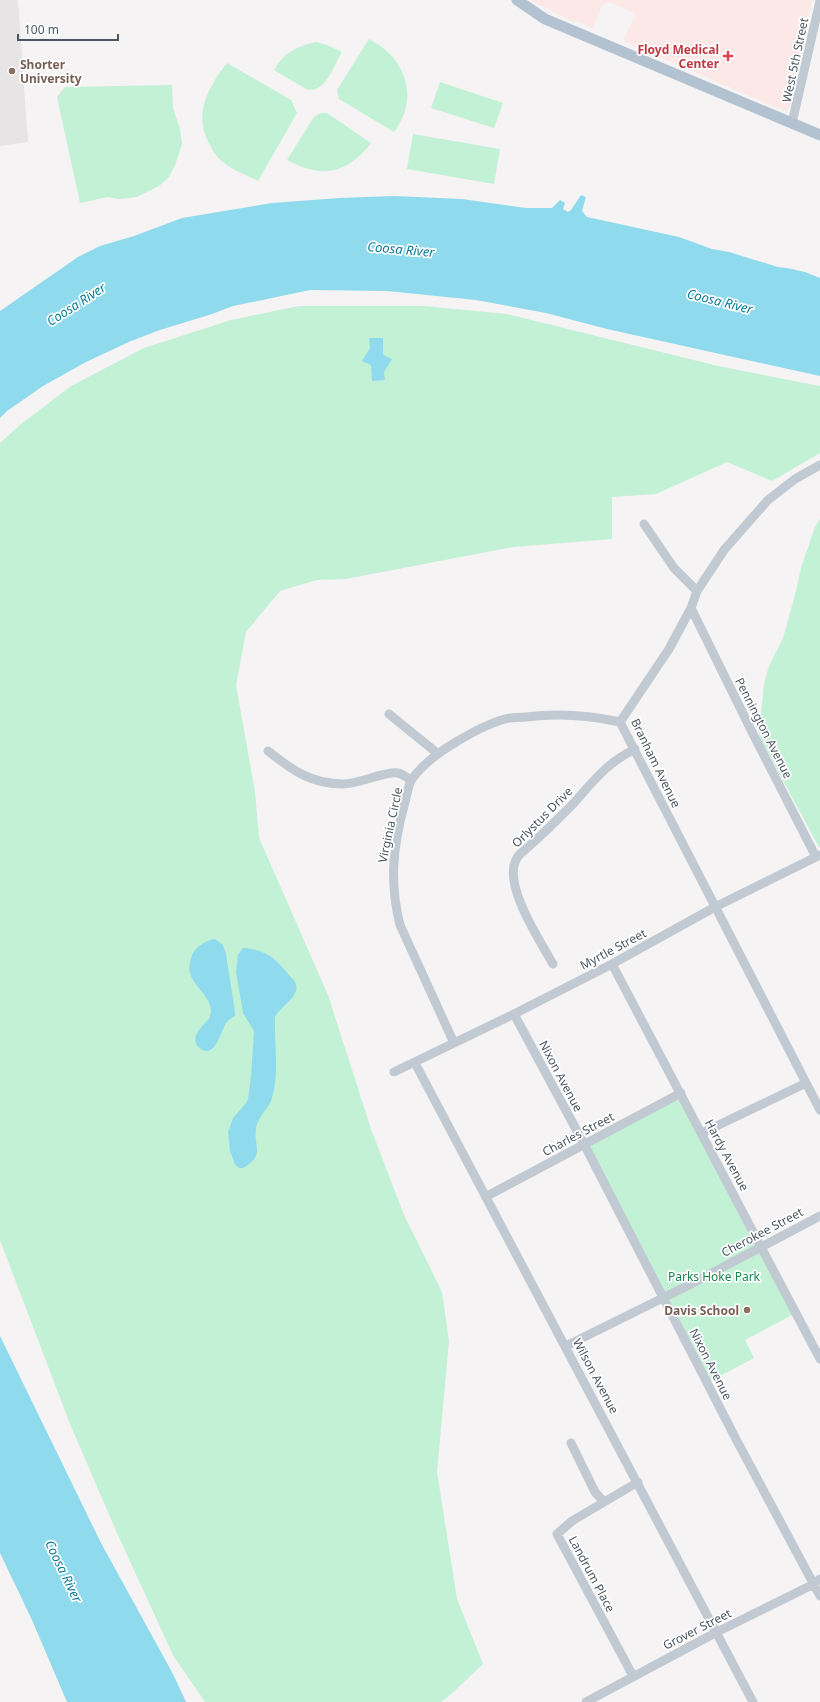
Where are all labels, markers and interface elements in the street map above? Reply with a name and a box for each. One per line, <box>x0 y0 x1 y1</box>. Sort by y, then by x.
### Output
street label: West 5th Street <box>778 15 812 104</box>
scale bar <box>18 16 118 42</box>
text: 100 m <box>24 21 59 38</box>
place label: Floyd Medical Center <box>637 41 720 72</box>
marker: Floyd Medical Center <box>722 50 734 62</box>
place label: Shorter University <box>20 56 82 87</box>
marker: Shorter University <box>7 66 17 76</box>
water label: Coosa River <box>367 237 436 261</box>
water label: Coosa River <box>43 278 110 330</box>
water label: Coosa River <box>685 284 756 318</box>
street label: Pennington Avenue <box>731 675 797 782</box>
street label: Branham Avenue <box>627 716 685 811</box>
street label: Orlystus Drive <box>508 783 576 851</box>
street label: Virginia Circle <box>374 785 406 864</box>
street label: Myrtle Street <box>577 924 650 974</box>
street label: Nixon Avenue <box>535 1037 587 1115</box>
street label: Charles Street <box>539 1108 617 1160</box>
street label: Hardy Avenue <box>701 1116 753 1194</box>
street label: Cherokee Street <box>718 1203 806 1261</box>
park label: Parks Hoke Park <box>668 1268 761 1285</box>
place label: Davis School <box>664 1302 739 1319</box>
marker: Davis School <box>742 1305 752 1315</box>
street label: Nixon Avenue <box>686 1325 736 1403</box>
street label: Wilson Avenue <box>569 1335 623 1417</box>
street label: Landrum Place <box>565 1533 619 1615</box>
water label: Coosa River <box>41 1537 87 1606</box>
street label: Grover Street <box>660 1604 735 1654</box>

